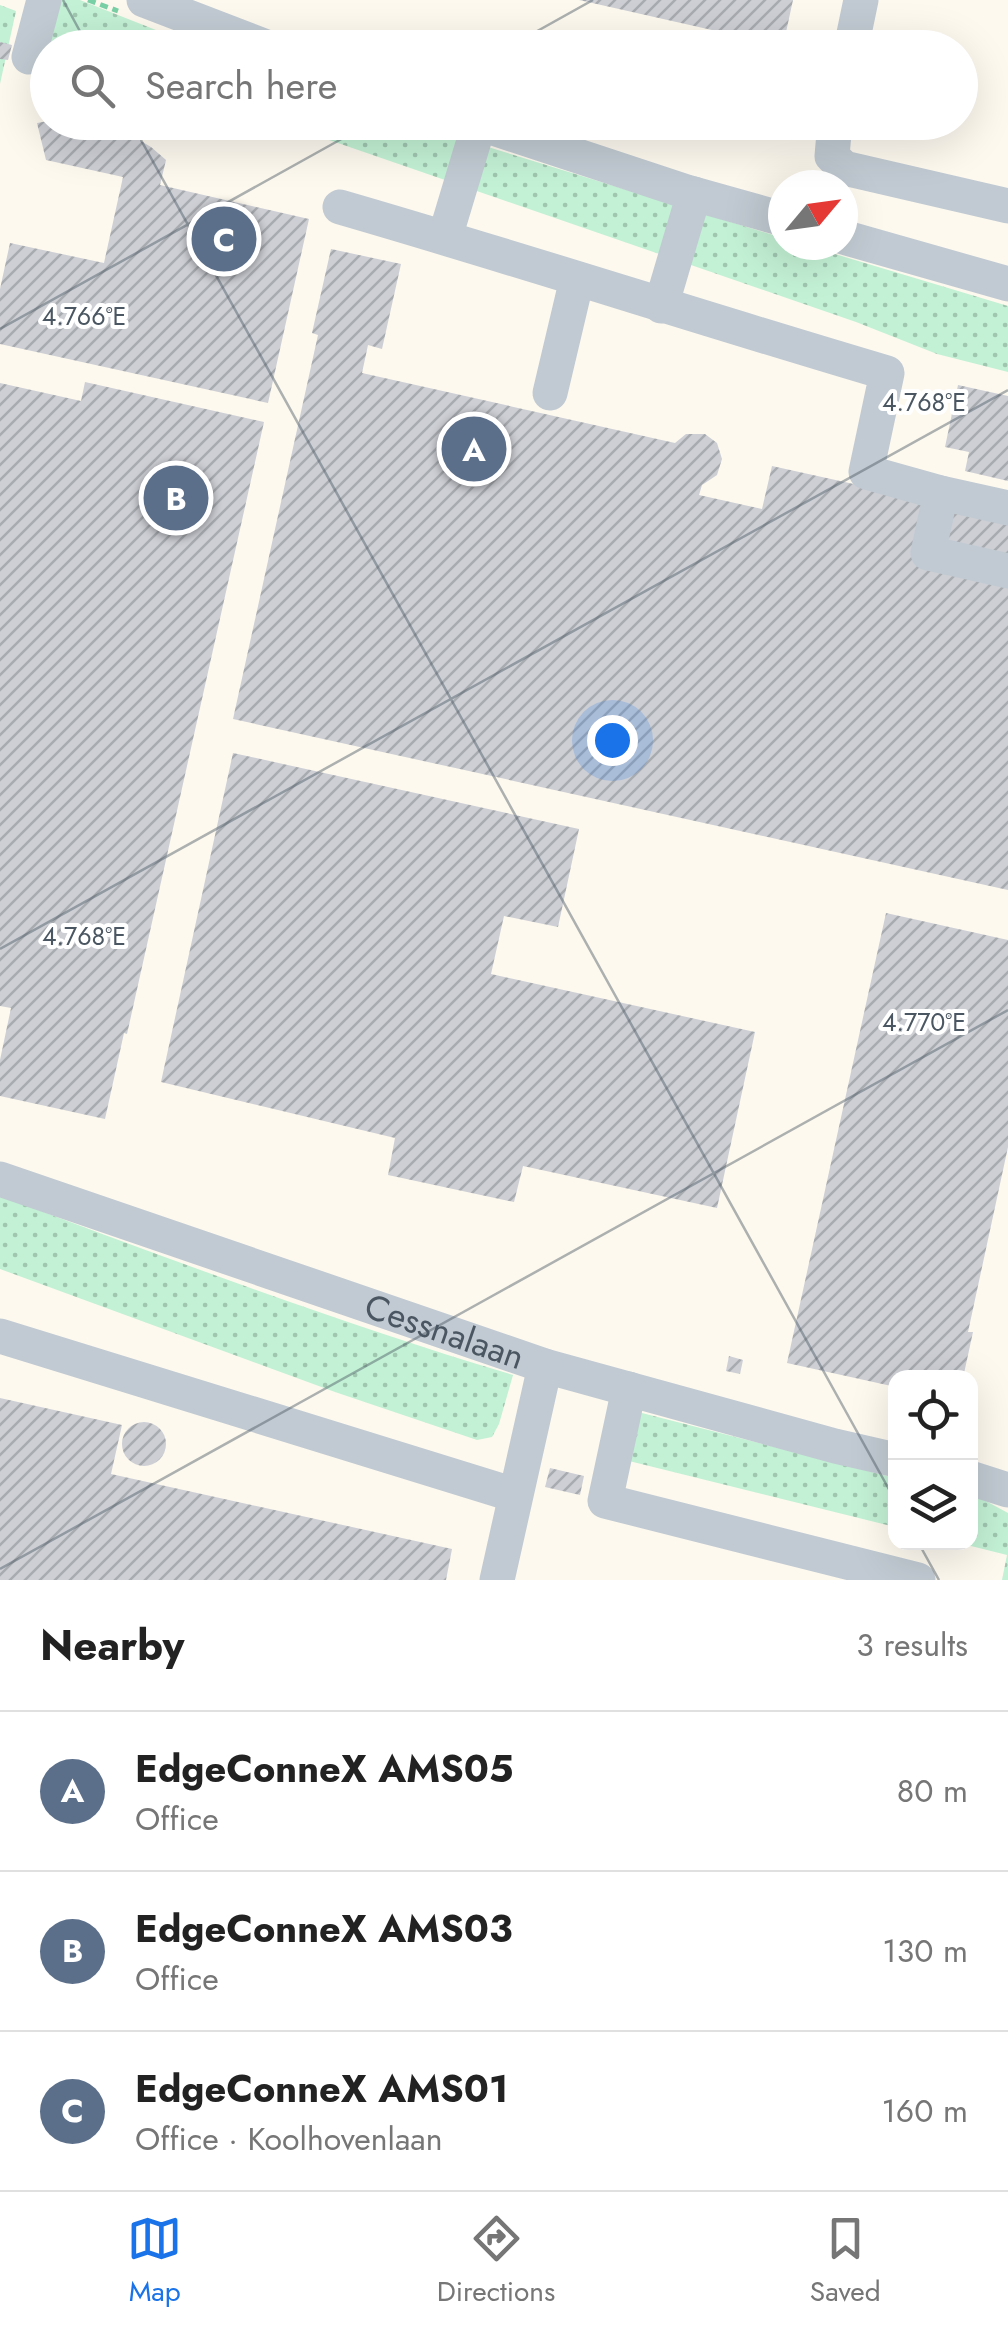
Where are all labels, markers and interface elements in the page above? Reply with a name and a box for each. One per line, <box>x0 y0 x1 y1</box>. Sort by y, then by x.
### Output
search box <box>30 30 978 140</box>
icon: search <box>65 58 120 113</box>
text: Search here <box>145 58 337 113</box>
north arrow <box>768 170 858 260</box>
pin: C <box>192 202 256 276</box>
text: 4.766°E <box>42 298 126 334</box>
text: 4.768°E <box>882 384 966 420</box>
pin: A <box>442 412 506 486</box>
pin: B <box>144 460 208 536</box>
your location <box>587 715 638 766</box>
text: 4.768°E <box>42 918 126 954</box>
text: 4.770°E <box>882 1004 966 1040</box>
street label: Cessnalaan <box>358 1281 531 1382</box>
map controls <box>888 1370 978 1550</box>
button: locate <box>888 1370 978 1460</box>
button: layers <box>888 1460 978 1550</box>
text: Nearby <box>40 1615 184 1676</box>
text: 3 results <box>856 1622 968 1668</box>
text: EdgeConneX AMS05 <box>135 1741 514 1796</box>
text: A <box>61 1768 84 1814</box>
text: 80 m <box>897 1768 968 1814</box>
text: Office <box>135 1796 219 1842</box>
text: EdgeConneX AMS03 <box>135 1901 513 1956</box>
text: B <box>62 1928 83 1974</box>
text: 130 m <box>882 1928 968 1974</box>
text: Office <box>135 1956 219 2002</box>
text: EdgeConneX AMS01 <box>135 2061 508 2116</box>
text: C <box>61 2088 84 2134</box>
text: 160 m <box>881 2088 968 2134</box>
text: Office · Koolhovenlaan <box>135 2116 443 2162</box>
tab: Map <box>127 2211 182 2312</box>
tab: Directions <box>437 2211 555 2312</box>
tab: Saved <box>810 2211 881 2312</box>

